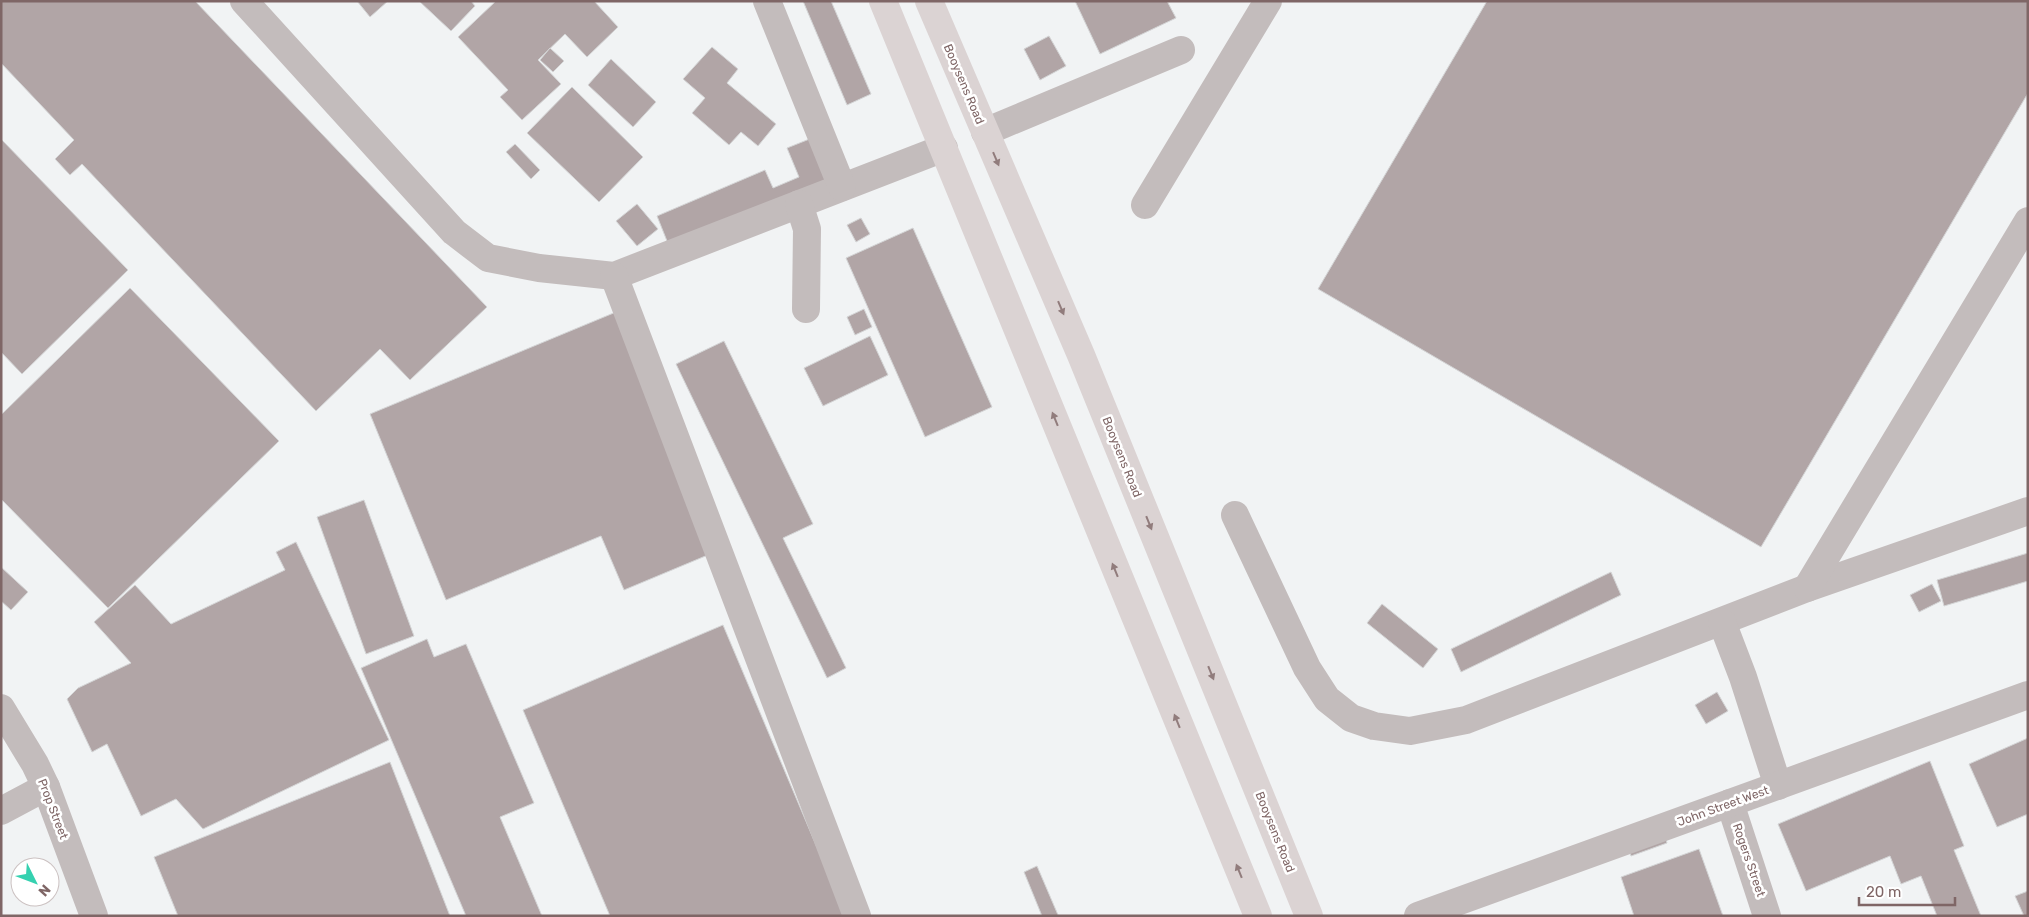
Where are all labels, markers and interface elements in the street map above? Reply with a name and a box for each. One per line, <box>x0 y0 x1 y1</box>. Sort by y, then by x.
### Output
street label: Booysens Road <box>941 42 987 126</box>
one-way arrow <box>993 152 1001 166</box>
one-way arrow <box>1057 301 1065 315</box>
one-way arrow <box>1050 412 1058 427</box>
street label: Booysens Road <box>1099 415 1145 499</box>
one-way arrow <box>1146 516 1154 530</box>
one-way arrow <box>1111 562 1119 577</box>
one-way arrow <box>1207 666 1215 680</box>
one-way arrow <box>1173 713 1180 728</box>
street label: Prop Street <box>35 777 71 842</box>
street label: John Street West <box>1675 783 1771 829</box>
street label: Booysens Road <box>1252 790 1298 874</box>
street label: Rogers Street <box>1730 821 1768 899</box>
north arrow <box>10 857 60 907</box>
one-way arrow <box>1235 863 1243 878</box>
scale bar <box>1859 874 1955 906</box>
text: N <box>35 881 54 900</box>
text: 20 m <box>1866 883 1901 901</box>

